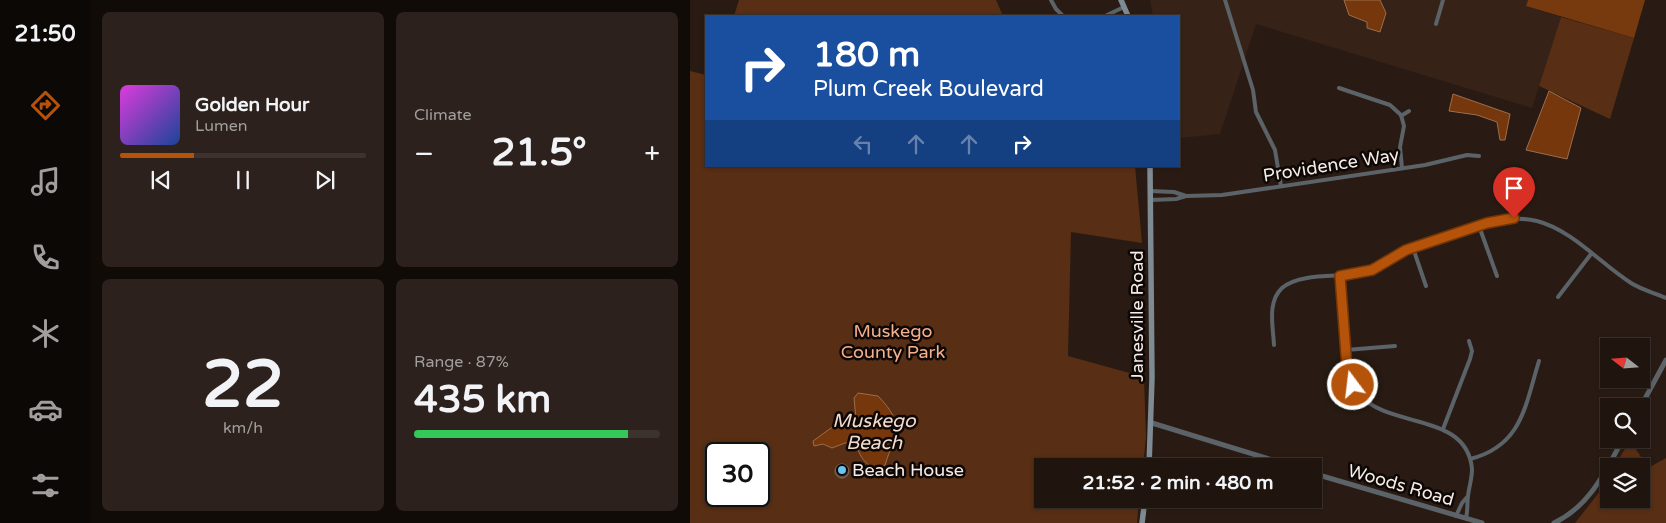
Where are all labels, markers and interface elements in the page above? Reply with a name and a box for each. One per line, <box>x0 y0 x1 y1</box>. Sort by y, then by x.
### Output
text: 21:50 <box>15 21 75 47</box>
text: 180 m <box>813 34 920 76</box>
icon: right <box>730 35 795 100</box>
text: Plum Creek Boulevard <box>813 76 1044 102</box>
icon: directions <box>28 88 63 123</box>
text: Golden Hour <box>195 94 309 116</box>
text: Climate <box>414 105 472 125</box>
text: Lumen <box>195 116 247 136</box>
text: 21.5° <box>492 130 587 176</box>
icon: left <box>849 130 877 158</box>
icon: ahead <box>902 130 930 158</box>
icon: ahead <box>955 130 983 158</box>
icon: right <box>1008 130 1036 158</box>
text: − <box>414 137 434 171</box>
text: + <box>644 137 660 171</box>
street label: Providence Way <box>1261 143 1401 187</box>
icon: music <box>28 164 63 199</box>
icon: previous <box>147 166 175 194</box>
icon: pause <box>229 166 257 194</box>
icon: next <box>311 166 339 194</box>
pin <box>1493 167 1535 218</box>
icon: arrive <box>1500 174 1528 202</box>
icon: phone <box>28 240 63 275</box>
street label: Janesville Road <box>1126 250 1148 382</box>
icon: climate <box>28 316 63 351</box>
park label: Muskego County Park <box>841 320 945 363</box>
north arrow <box>1600 338 1650 388</box>
map controls <box>1600 338 1650 508</box>
text: 22 <box>202 346 284 425</box>
text: Range · 87% <box>414 352 509 372</box>
position arrow <box>1326 358 1378 410</box>
text: 435 km <box>414 377 551 423</box>
icon: car <box>28 392 63 427</box>
button: search <box>1600 398 1650 448</box>
water label: Muskego Beach <box>832 410 917 454</box>
text: km/h <box>223 418 263 438</box>
speed limit sign: 30 <box>705 442 770 507</box>
button: layers <box>1600 458 1650 508</box>
place label: Beach House <box>852 459 964 481</box>
street label: Woods Road <box>1345 459 1457 511</box>
marker: Beach House <box>836 464 848 476</box>
icon: filters <box>28 468 63 503</box>
text: 21:52 · 2 min · 480 m <box>1082 472 1274 494</box>

